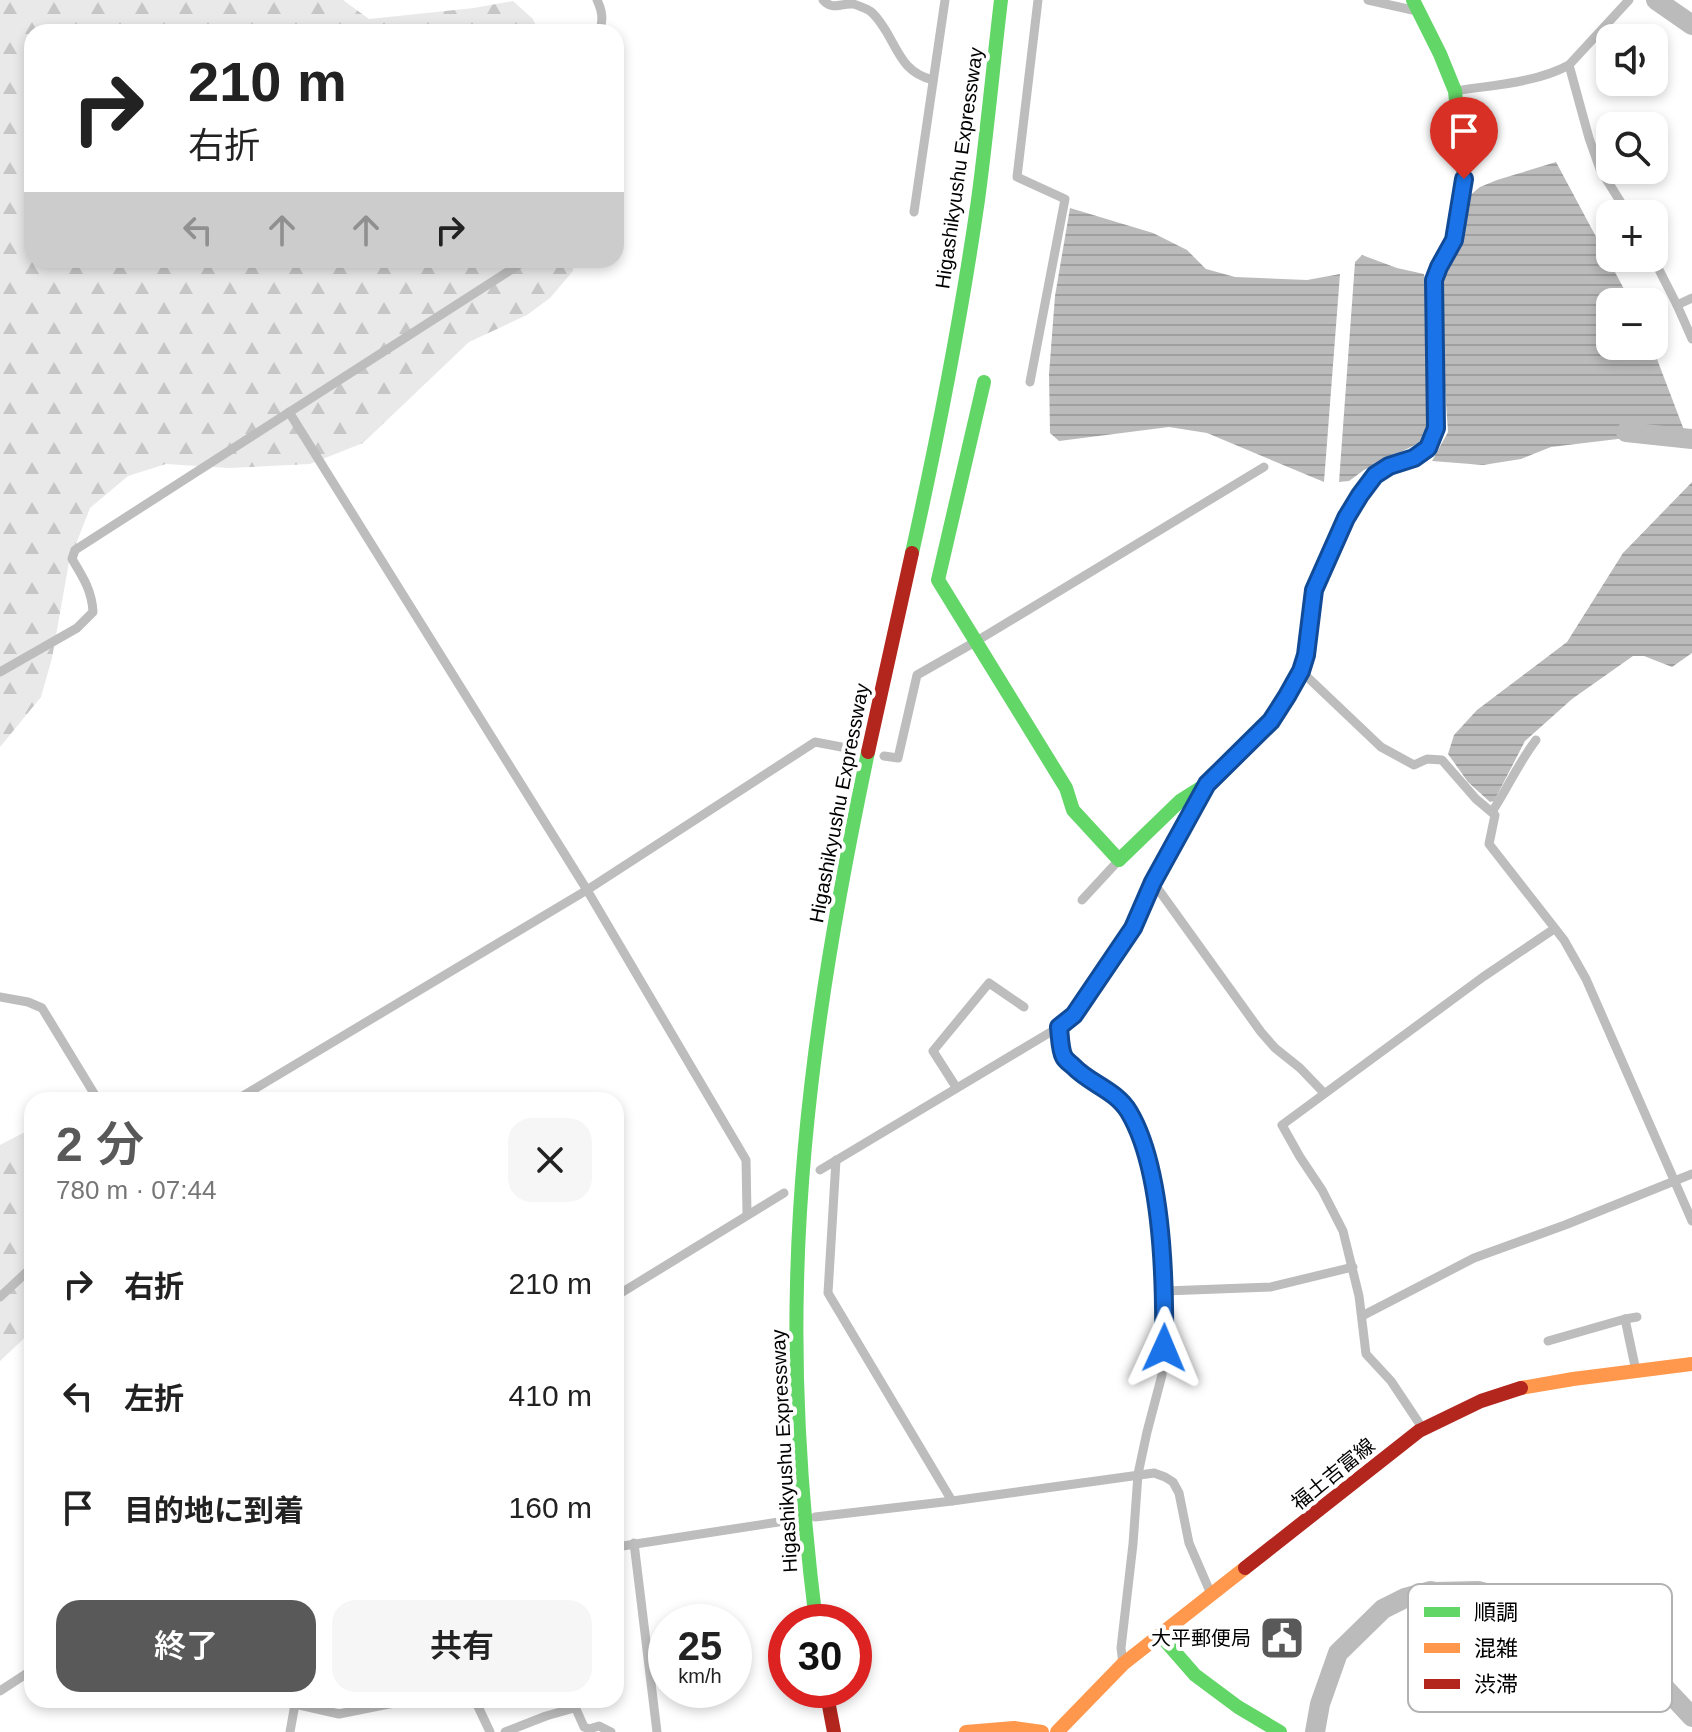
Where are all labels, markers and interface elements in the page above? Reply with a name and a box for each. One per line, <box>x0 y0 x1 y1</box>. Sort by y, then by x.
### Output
map controls <box>1596 24 1668 360</box>
button: sound <box>1596 24 1668 96</box>
street label: Higashikyushu Expressway <box>931 46 987 290</box>
text: 210 m <box>188 50 347 113</box>
icon: right <box>56 56 160 160</box>
pin <box>1430 97 1498 179</box>
icon: arrive <box>1442 109 1486 153</box>
button: search <box>1596 112 1668 184</box>
text: 右折 <box>188 125 260 166</box>
button: + <box>1596 200 1668 272</box>
icon: left <box>176 208 220 252</box>
icon: ahead <box>260 208 304 252</box>
icon: ahead <box>344 208 388 252</box>
icon: right <box>428 208 472 252</box>
button: − <box>1596 288 1668 360</box>
street label: Higashikyushu Expressway <box>805 681 873 925</box>
text: 2 分 <box>56 1118 144 1171</box>
button: close <box>508 1118 592 1202</box>
text: 780 m · 07:44 <box>56 1175 216 1205</box>
icon: right <box>56 1262 100 1306</box>
text: 210 m <box>509 1267 592 1300</box>
text: 右折 <box>124 1270 184 1303</box>
position arrow <box>1122 1306 1206 1390</box>
street label: Higashikyushu Expressway <box>767 1329 801 1573</box>
icon: left <box>56 1374 100 1418</box>
text: 410 m <box>509 1379 592 1412</box>
text: 左折 <box>124 1382 184 1415</box>
street label: 福土吉富線 <box>1287 1434 1379 1514</box>
icon: arrive <box>56 1486 100 1530</box>
text: 160 m <box>509 1491 592 1524</box>
text: 目的地に到着 <box>124 1494 304 1527</box>
legend <box>1408 1584 1672 1712</box>
button: 終了 <box>56 1600 316 1692</box>
button: 共有 <box>332 1600 592 1692</box>
text: 順調 <box>1474 1600 1518 1625</box>
speed limit sign: 30 <box>768 1604 872 1708</box>
public building icon: 大平郵便局 <box>1258 1614 1306 1662</box>
text: 25 <box>678 1624 722 1668</box>
place label: 大平郵便局 <box>1151 1627 1251 1649</box>
text: 混雑 <box>1474 1636 1518 1661</box>
text: km/h <box>678 1665 722 1687</box>
text: 渋滞 <box>1474 1672 1518 1697</box>

